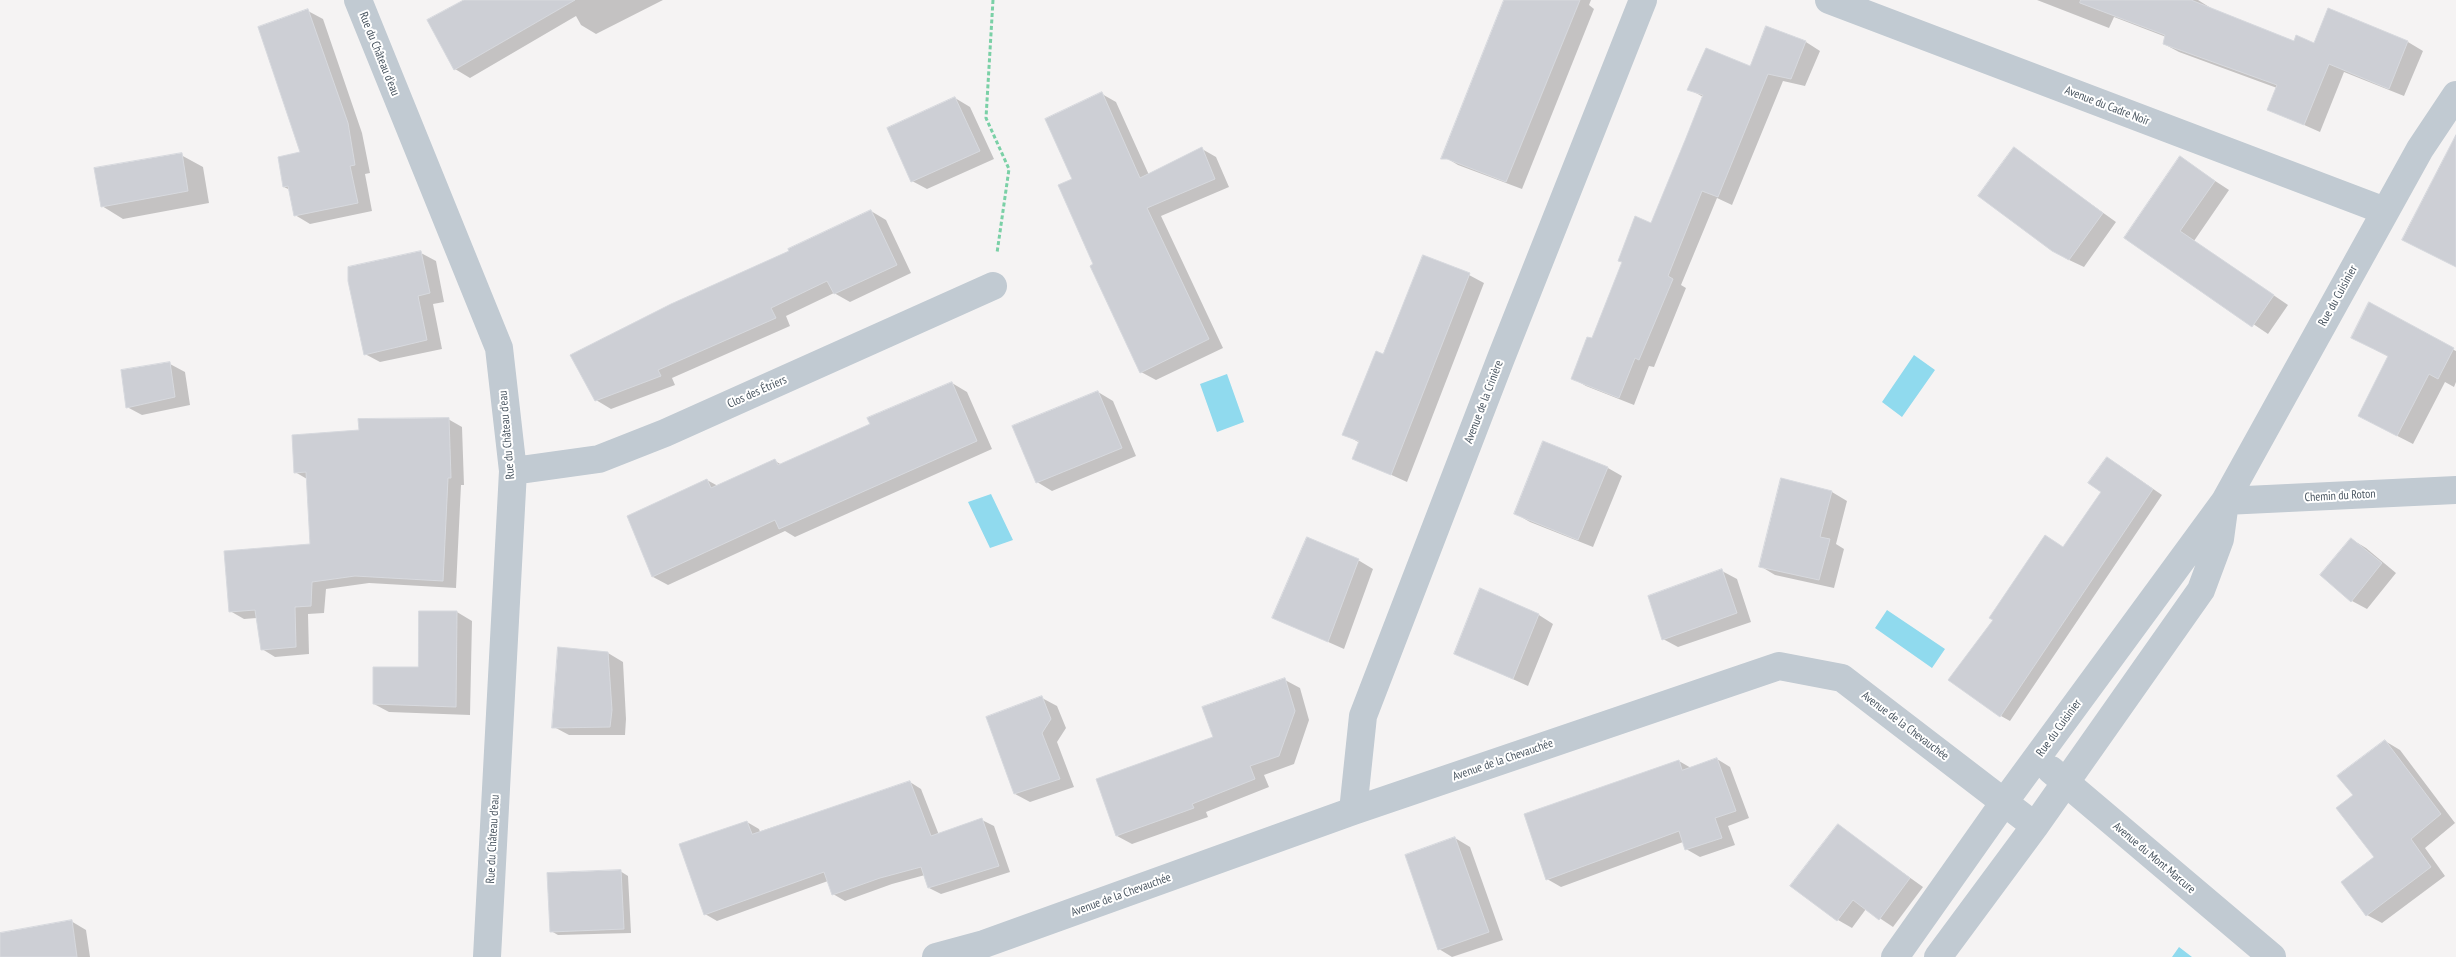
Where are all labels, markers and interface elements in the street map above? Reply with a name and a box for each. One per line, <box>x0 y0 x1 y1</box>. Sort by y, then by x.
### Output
street label: Rue du Château d'eau <box>356 10 402 98</box>
street label: Avenue du Cadre Noir <box>2063 83 2151 129</box>
street label: Rue du Cuisinier <box>2315 263 2361 329</box>
street label: Avenue de la Crinière <box>1462 358 1506 446</box>
street label: Clos des Étriers <box>725 373 789 411</box>
street label: Rue du Château d'eau <box>496 390 518 480</box>
street label: Chemin du Roton <box>2304 487 2376 505</box>
street label: Avenue de la Chevauchée <box>1859 689 1951 763</box>
street label: Rue du Cuisinier <box>2033 697 2085 759</box>
street label: Avenue de la Chevauchée <box>1451 736 1555 784</box>
street label: Rue du Château d'eau <box>483 794 503 884</box>
street label: Avenue du Mont Marcure <box>2110 819 2198 897</box>
street label: Avenue de la Chevauchée <box>1069 870 1173 920</box>

